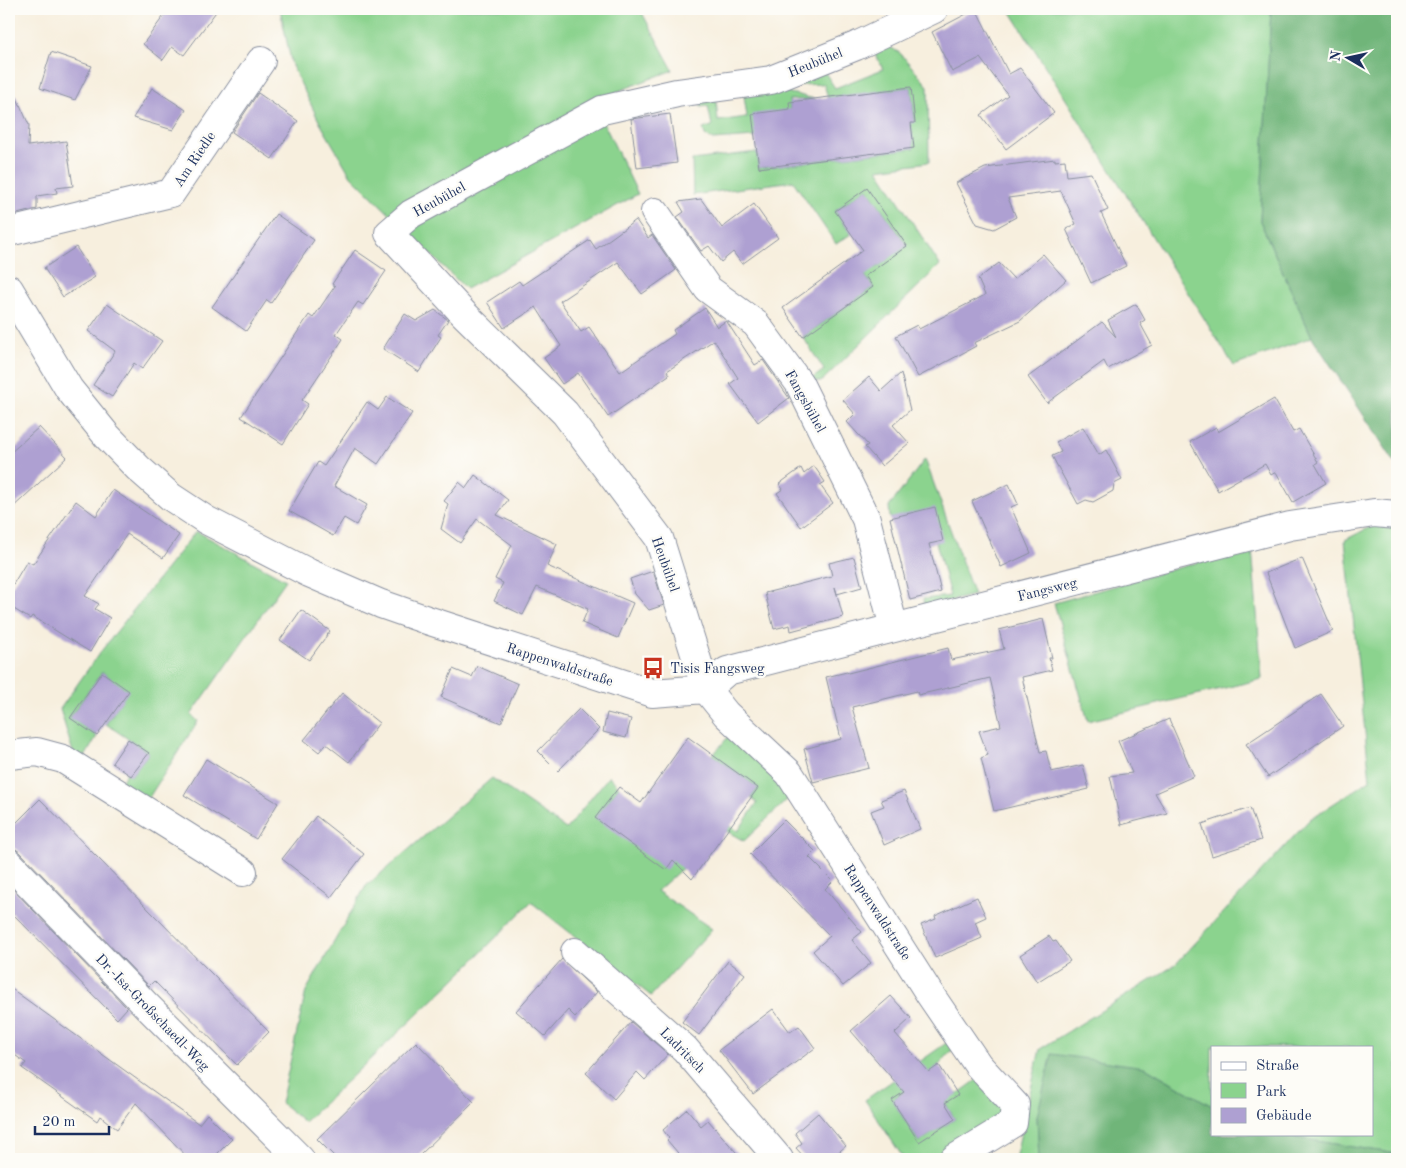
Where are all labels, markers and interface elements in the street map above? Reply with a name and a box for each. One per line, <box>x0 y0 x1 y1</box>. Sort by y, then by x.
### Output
north arrow <box>1324 32 1374 82</box>
street label: Heubühel <box>786 46 845 80</box>
text: N <box>1328 49 1344 63</box>
street label: Am Riedle <box>171 129 218 190</box>
street label: Heubühel <box>411 180 468 220</box>
street label: Fangsbühel <box>782 368 828 435</box>
street label: Heubühel <box>649 535 682 594</box>
street label: Fangsweg <box>1016 576 1079 604</box>
street label: Rappenwaldstraße <box>505 641 615 689</box>
bus stop icon: Tisis Fangsweg <box>640 655 666 681</box>
place label: Tisis Fangsweg <box>670 662 765 676</box>
street label: Rappenwaldstraße <box>841 862 913 963</box>
street label: Dr.-Isa-Großschaedl-Weg <box>93 952 212 1074</box>
street label: Ladritsch <box>657 1025 708 1076</box>
legend <box>1211 1046 1374 1136</box>
text: Straße <box>1256 1059 1299 1074</box>
text: Park <box>1256 1085 1287 1100</box>
scale bar <box>35 1103 109 1135</box>
text: Gebäude <box>1256 1109 1312 1124</box>
text: 20 m <box>42 1115 76 1130</box>

